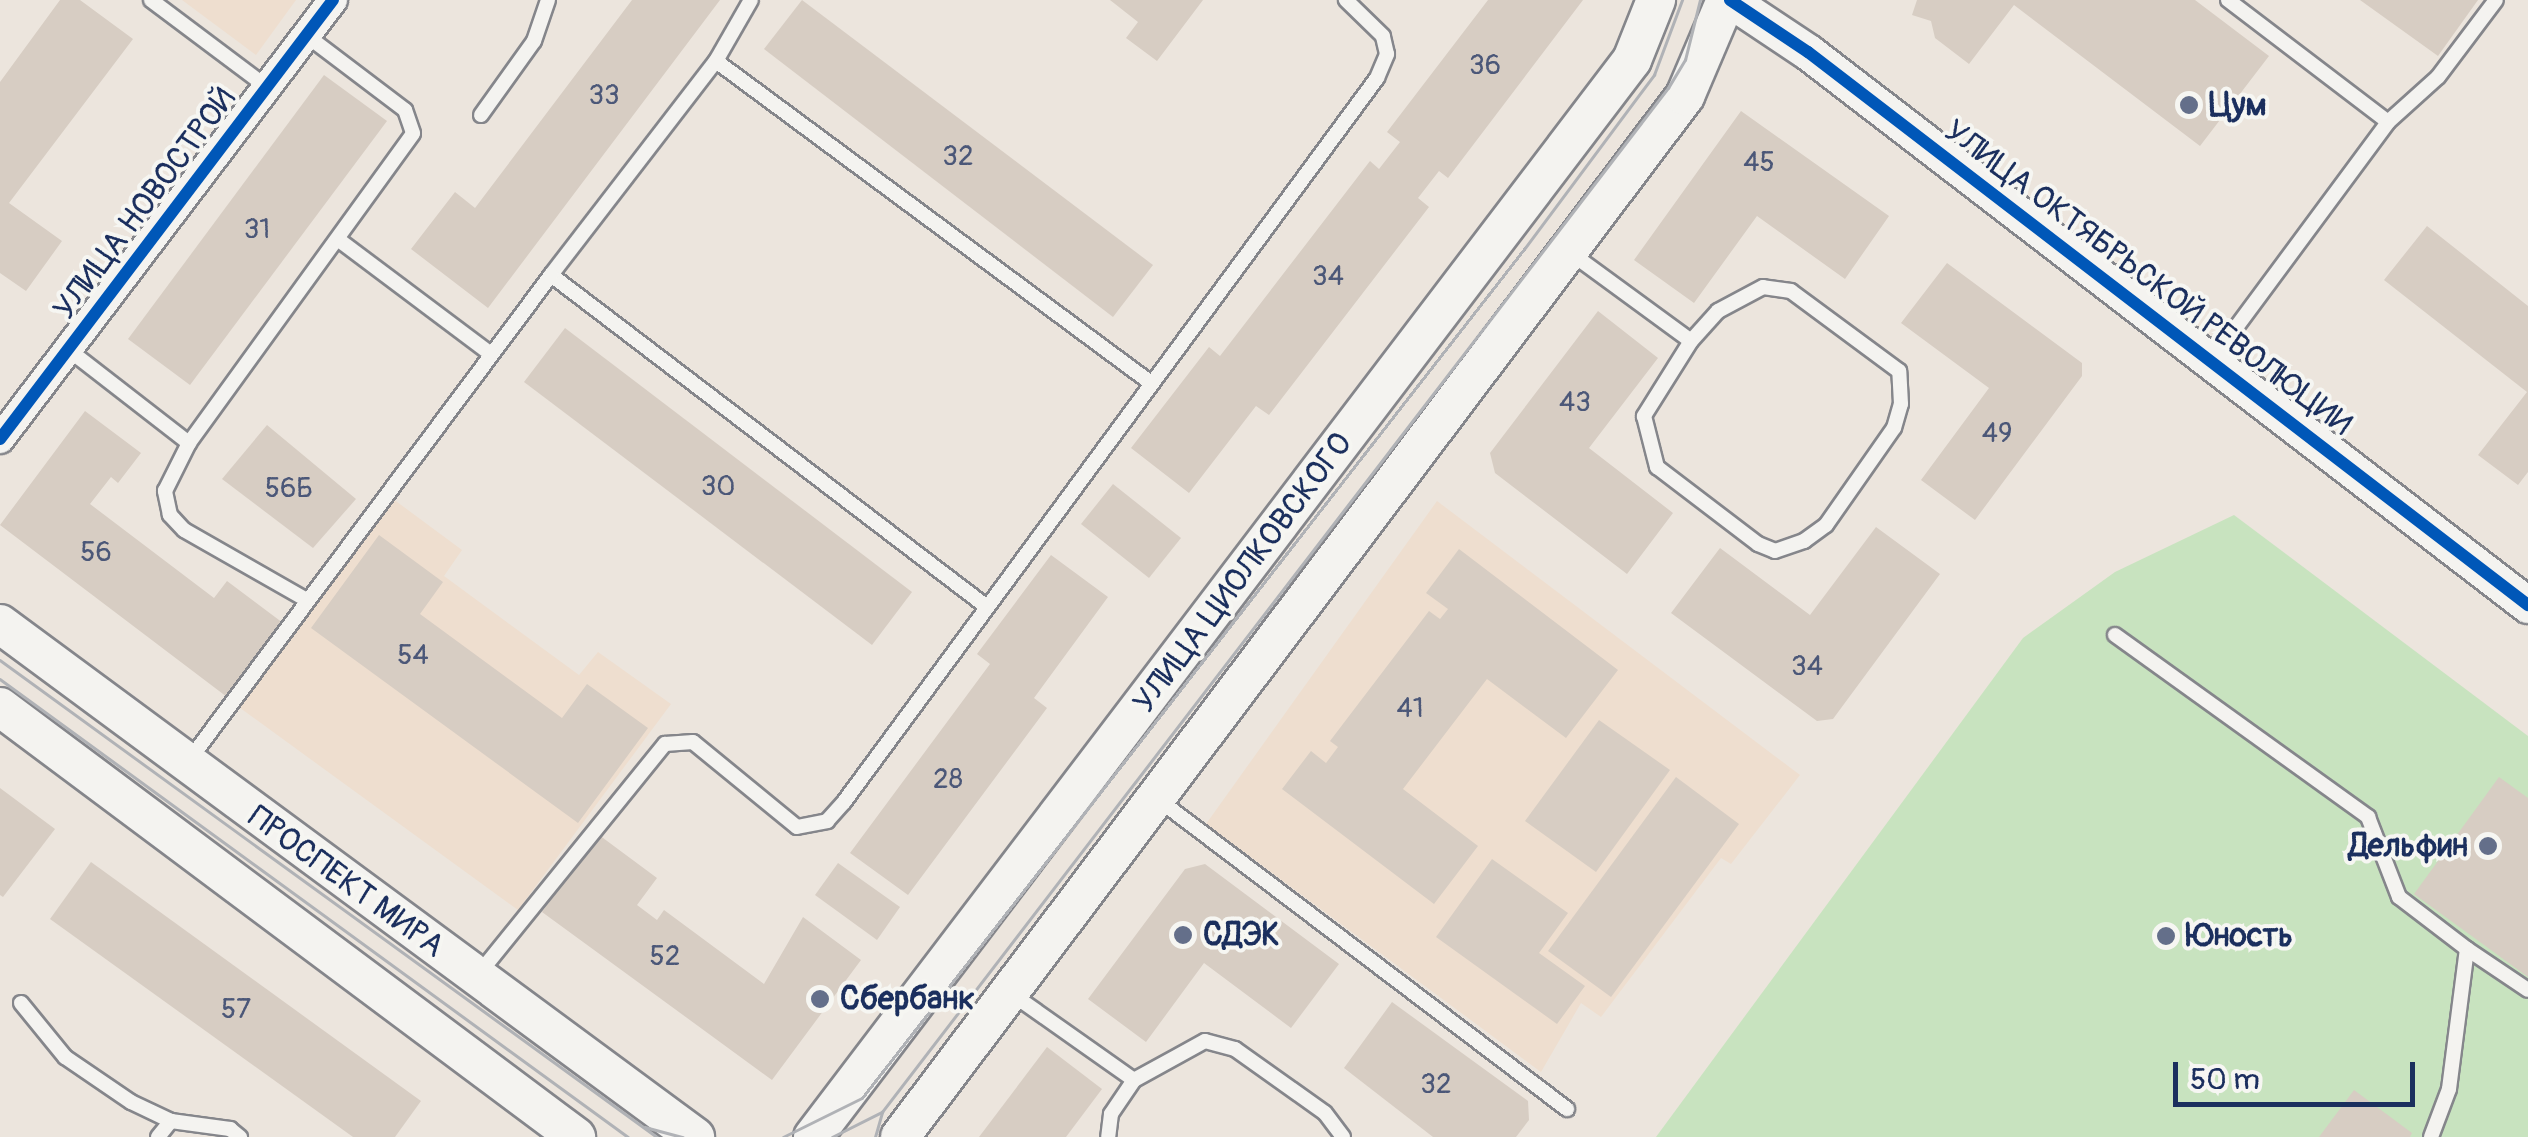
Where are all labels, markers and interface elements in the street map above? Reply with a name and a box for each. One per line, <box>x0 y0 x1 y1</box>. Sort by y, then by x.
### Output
house number: 36 <box>1469 49 1501 83</box>
house number: 33 <box>588 79 620 113</box>
street label: УЛИЦА НОВОСТРОЙ <box>45 81 245 327</box>
place label: Цум <box>2209 86 2266 124</box>
marker: Цум <box>2178 94 2200 116</box>
street label: УЛИЦА ОКТЯБРЬСКОЙ РЕВОЛЮЦИИ <box>1936 112 2360 444</box>
house number: 32 <box>942 140 974 174</box>
house number: 45 <box>1743 146 1775 180</box>
house number: 31 <box>244 213 270 247</box>
house number: 34 <box>1312 260 1344 294</box>
house number: 43 <box>1559 386 1591 420</box>
house number: 49 <box>1982 417 2012 451</box>
street label: УЛИЦА ЦИОЛКОВСКОГО <box>1125 426 1361 720</box>
house number: 30 <box>701 470 735 504</box>
house number: 56Б <box>265 472 313 506</box>
house number: 56 <box>80 536 112 570</box>
house number: 54 <box>397 639 429 673</box>
house number: 34 <box>1791 650 1823 684</box>
house number: 41 <box>1396 692 1424 726</box>
house number: 28 <box>933 763 963 797</box>
street label: ПРОСПЕКТ МИРА <box>240 798 452 966</box>
place label: Дельфин <box>2349 827 2468 865</box>
marker: Дельфин <box>2477 835 2499 857</box>
place label: СДЭК <box>1203 916 1280 954</box>
place label: Юность <box>2186 917 2293 955</box>
marker: СДЭК <box>1172 924 1194 946</box>
marker: Юность <box>2155 925 2177 947</box>
house number: 52 <box>650 940 680 974</box>
place label: Сбербанк <box>840 980 975 1018</box>
marker: Сбербанк <box>809 988 831 1010</box>
house number: 57 <box>221 993 251 1027</box>
scale bar <box>2178 1042 2420 1104</box>
text: 50 m <box>2190 1061 2260 1098</box>
house number: 32 <box>1420 1068 1452 1102</box>

